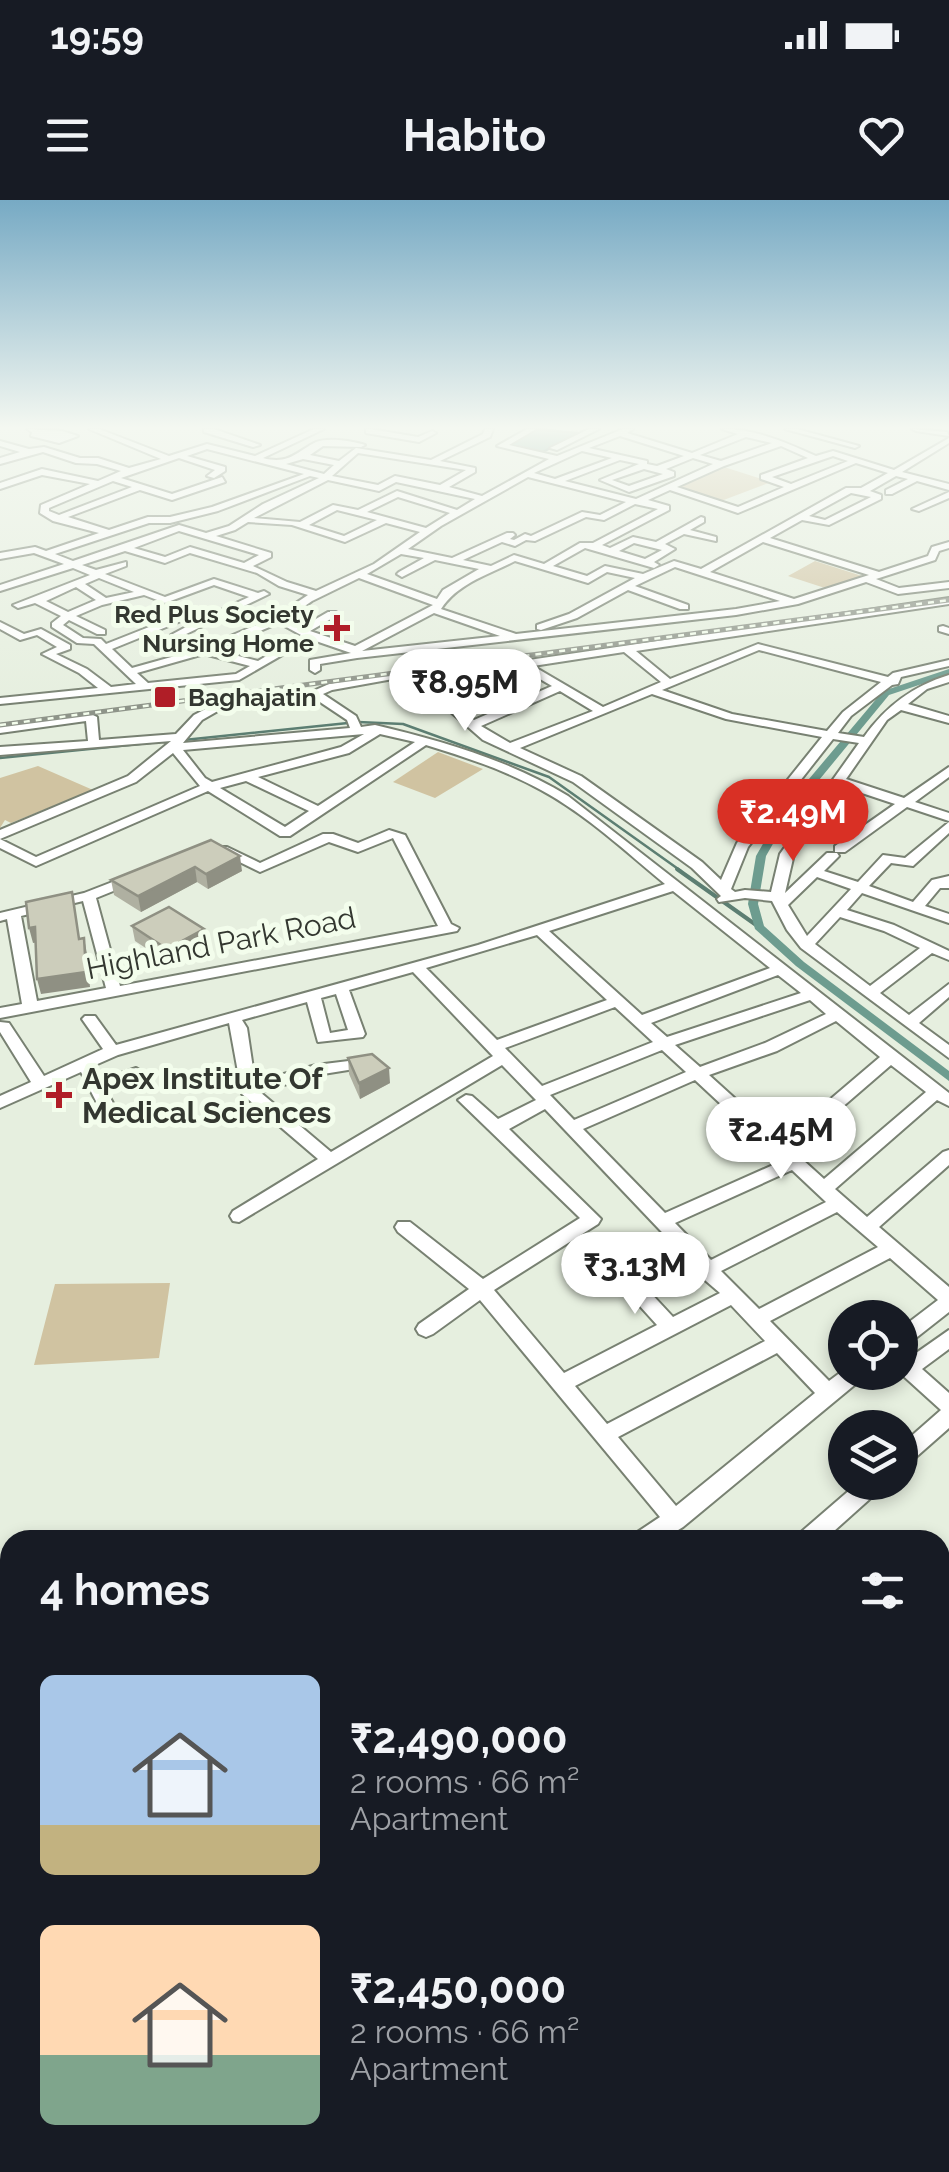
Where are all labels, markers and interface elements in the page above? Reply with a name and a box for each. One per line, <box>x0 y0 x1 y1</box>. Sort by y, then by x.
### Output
text: 19:59 <box>50 13 144 58</box>
icon: menu <box>40 108 95 163</box>
icon: heart <box>854 108 909 163</box>
text: Habito <box>403 109 546 162</box>
place label: Red Plus Society Nursing Home <box>114 599 314 658</box>
marker: Red Plus Society Nursing Home <box>324 615 350 641</box>
pin: ₹8.95M <box>384 649 546 734</box>
text: ₹8.95M <box>411 663 519 700</box>
place label: Baghajatin <box>188 682 316 712</box>
marker: Baghajatin <box>152 684 178 710</box>
pin: ₹2.49M <box>712 779 874 864</box>
text: ₹2.49M <box>739 793 847 830</box>
street label: Highland Park Road <box>83 900 359 986</box>
place label: Apex Institute Of Medical Sciences <box>82 1061 331 1130</box>
marker: Apex Institute Of Medical Sciences <box>46 1082 72 1108</box>
pin: ₹2.45M <box>700 1097 862 1182</box>
text: ₹2.45M <box>728 1111 834 1148</box>
pin: ₹3.13M <box>554 1232 716 1317</box>
text: ₹3.13M <box>583 1246 687 1283</box>
map controls <box>828 1300 918 1500</box>
button: locate <box>828 1300 918 1390</box>
button: layers <box>828 1410 918 1500</box>
icon: filters <box>855 1563 910 1618</box>
text: 4 homes <box>40 1566 210 1615</box>
text: ₹2,490,000 <box>350 1714 568 1763</box>
icon: home <box>120 1715 240 1835</box>
text: 2 rooms · 66 m² <box>350 1763 579 1800</box>
text: Apartment <box>350 1800 508 1837</box>
text: ₹2,450,000 <box>350 1964 566 2013</box>
icon: home <box>120 1965 240 2085</box>
text: 2 rooms · 66 m² <box>350 2013 579 2050</box>
text: Apartment <box>350 2050 508 2087</box>

